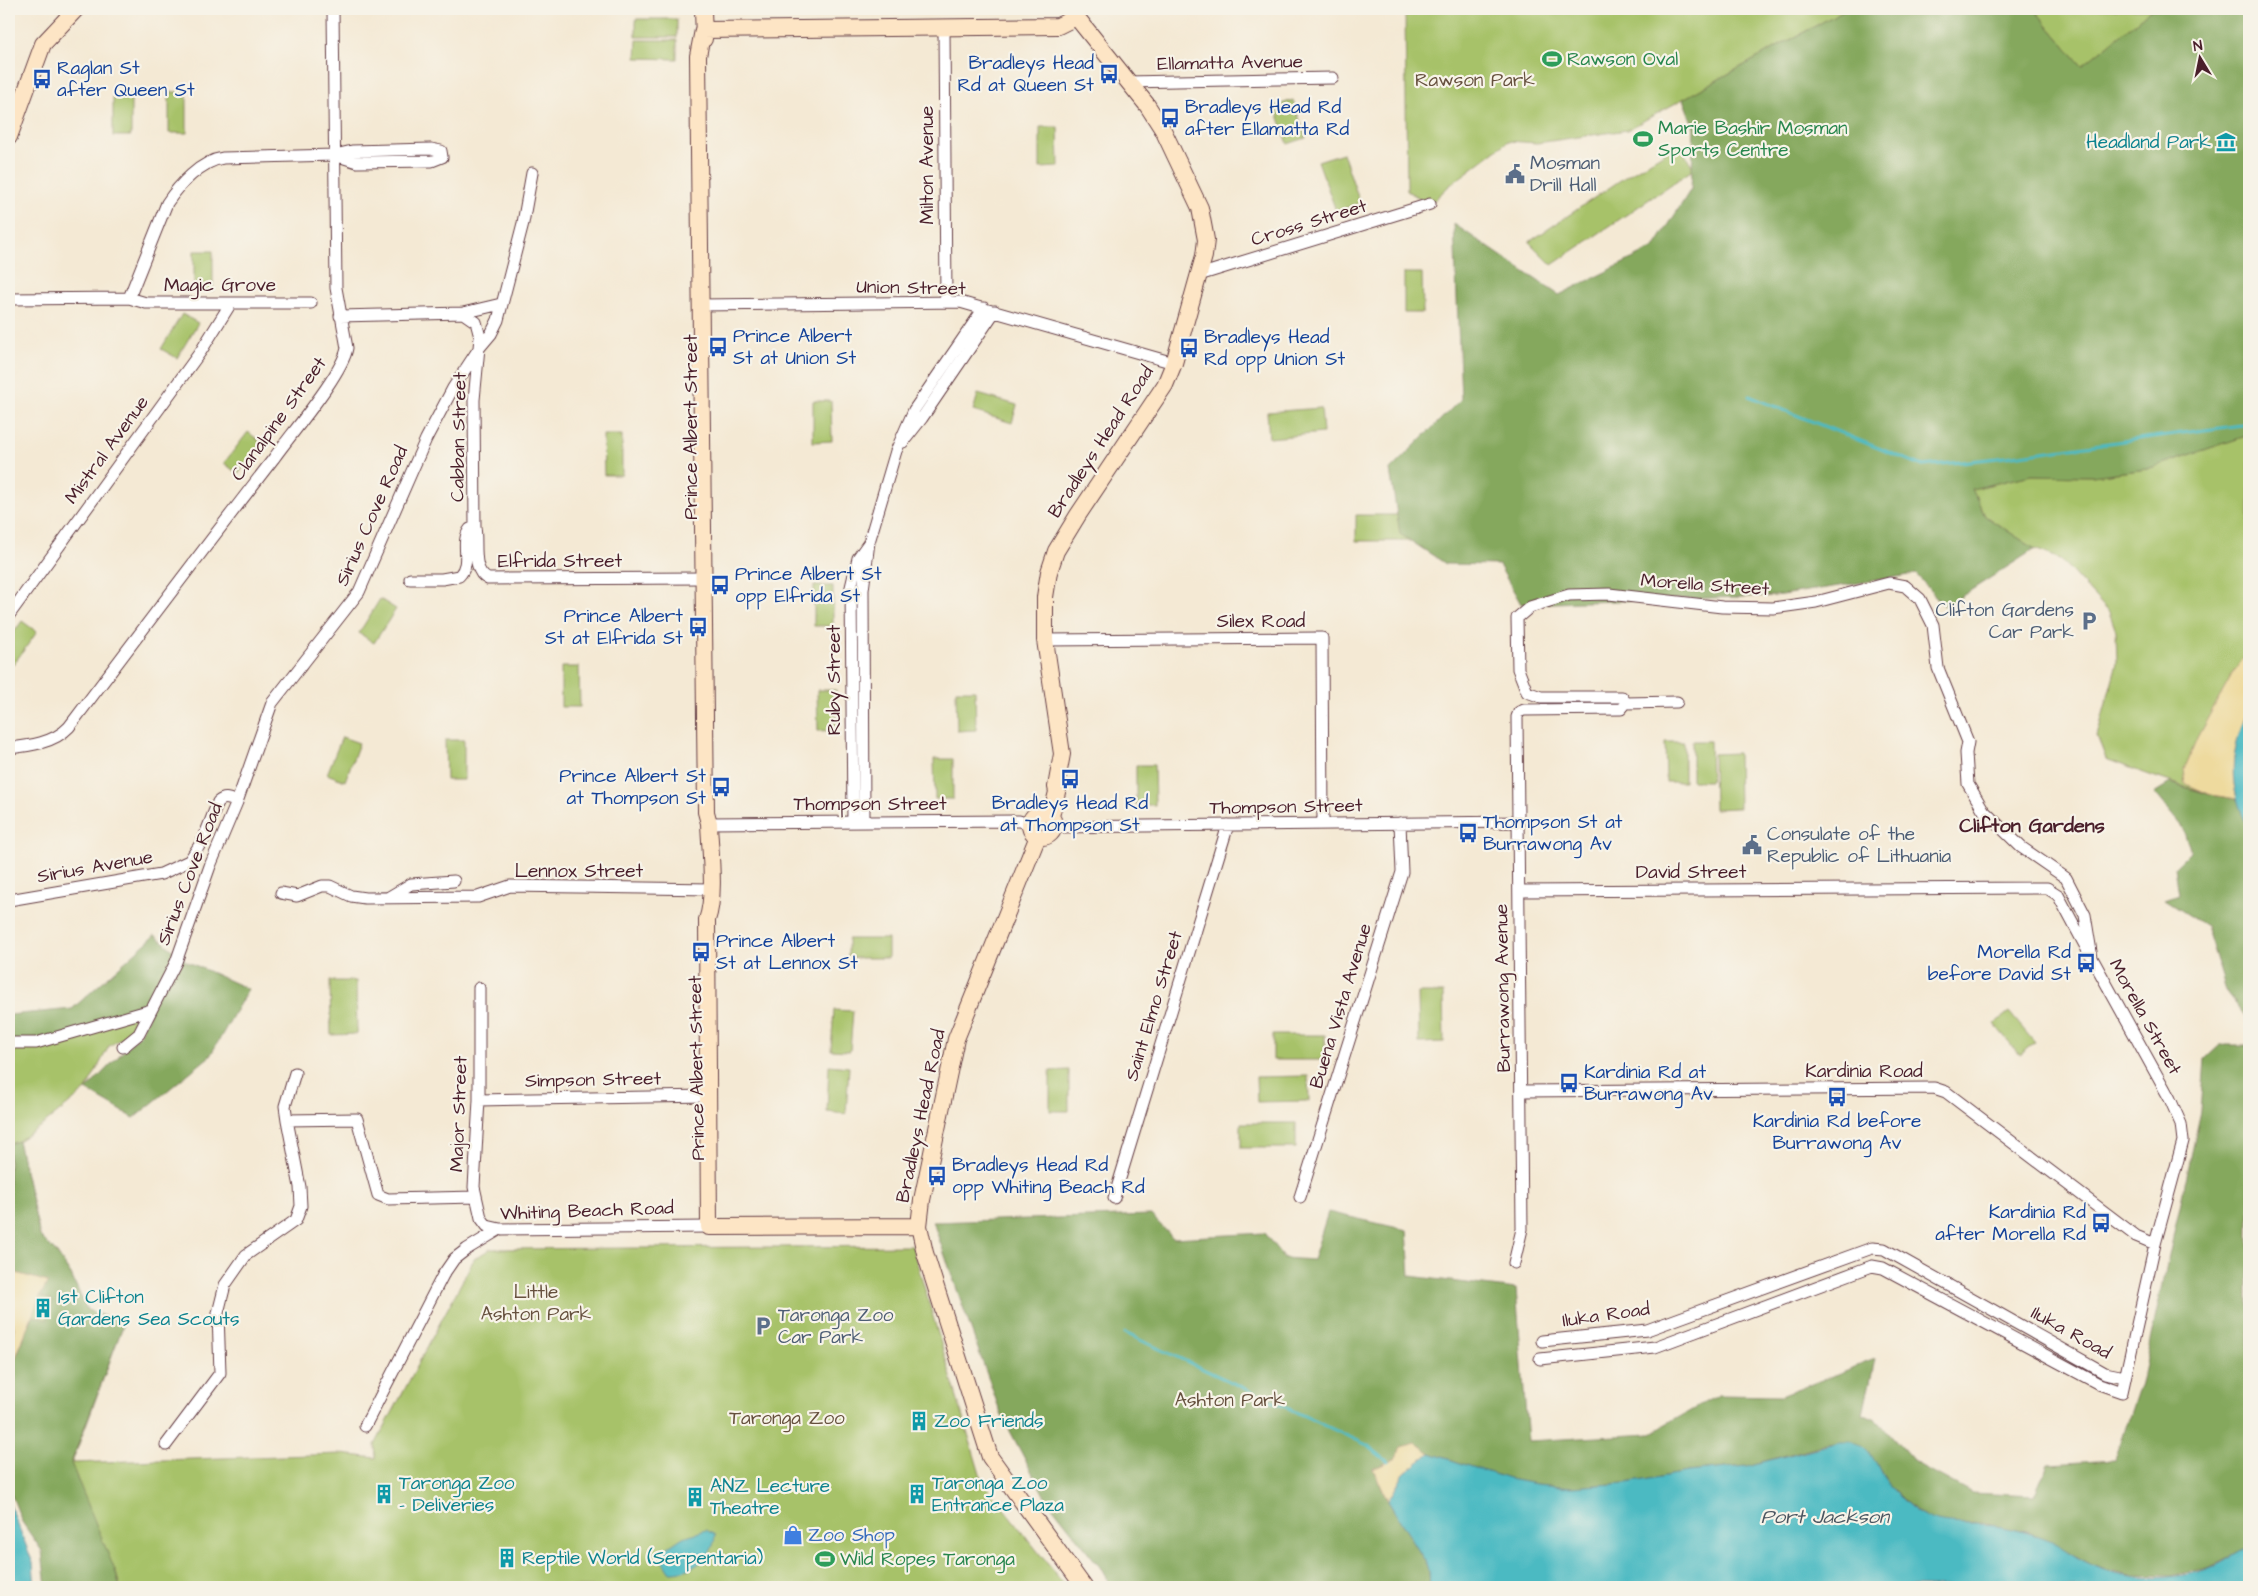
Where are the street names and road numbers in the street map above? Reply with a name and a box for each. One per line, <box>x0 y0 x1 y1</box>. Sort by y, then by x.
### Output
street label: Ellamatta Avenue <box>1157 48 1303 78</box>
street label: Milton Avenue <box>914 106 941 224</box>
street label: Cross Street <box>1248 192 1371 253</box>
street label: Magic Grove <box>164 272 276 300</box>
street label: Union Street <box>856 274 966 302</box>
street label: Prince Albert Street <box>678 334 705 520</box>
street label: Clanalpine Street <box>225 351 334 487</box>
street label: Bradleys Head Road <box>1042 360 1161 524</box>
street label: Cabban Street <box>444 372 474 502</box>
street label: Mistral Avenue <box>58 390 156 510</box>
street label: Sirius Cove Road <box>329 441 415 590</box>
street label: Elfrida Street <box>498 548 623 575</box>
street label: Morella Street <box>1640 567 1771 603</box>
street label: Silex Road <box>1217 608 1306 635</box>
street label: Ruby Street <box>821 624 849 735</box>
street label: Thompson Street <box>793 791 947 818</box>
street label: Thompson Street <box>1209 792 1363 822</box>
street label: Sirius Cove Road <box>150 799 230 949</box>
street label: Sirius Avenue <box>35 844 155 890</box>
street label: Lennox Street <box>515 858 643 885</box>
street label: David Street <box>1636 859 1747 886</box>
street label: Burrawong Avenue <box>1488 904 1519 1072</box>
street label: Buena Vista Avenue <box>1303 920 1379 1092</box>
street label: Saint Elmo Street <box>1118 927 1190 1084</box>
street label: Morella Street <box>2102 954 2188 1080</box>
street label: Prince Albert Street <box>682 975 712 1161</box>
street label: Bradleys Head Road <box>889 1027 954 1205</box>
street label: Major Street <box>443 1055 475 1173</box>
street label: Kardinia Road <box>1805 1058 1923 1085</box>
street label: Simpson Street <box>525 1065 662 1095</box>
street label: Whiting Beach Road <box>500 1194 675 1229</box>
street label: Iluka Road <box>1560 1295 1652 1334</box>
street label: Iluka Road <box>2026 1300 2116 1366</box>

